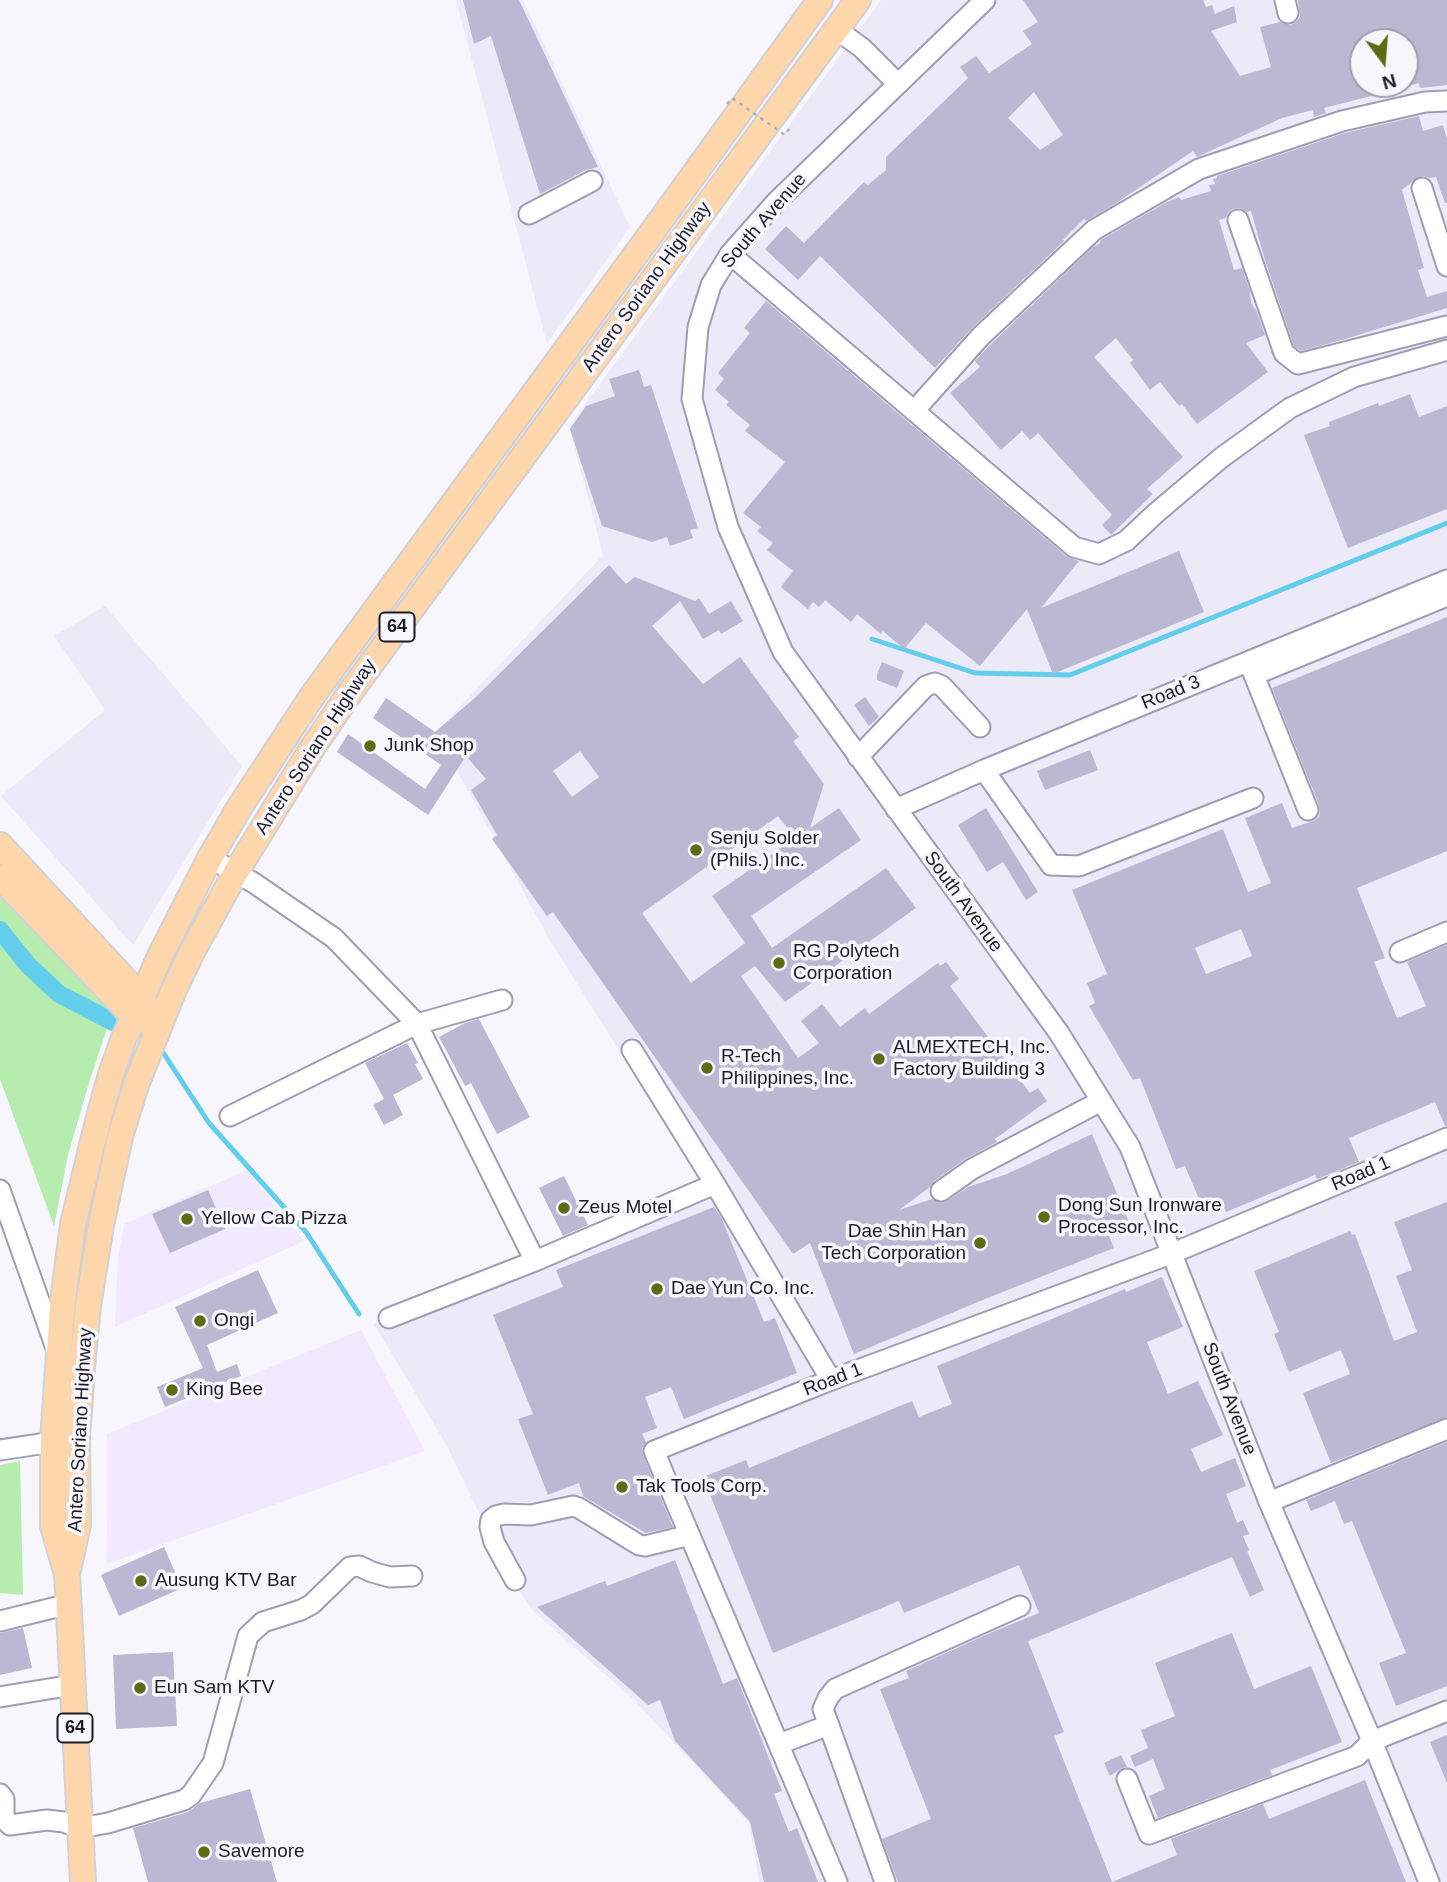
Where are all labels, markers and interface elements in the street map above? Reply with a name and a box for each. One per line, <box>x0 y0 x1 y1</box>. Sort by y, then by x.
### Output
north arrow <box>1349 28 1419 98</box>
text: N <box>1380 70 1399 94</box>
street label: South Avenue <box>716 169 812 273</box>
street label: Antero Soriano Highway <box>578 197 716 377</box>
road number: 64 <box>380 612 414 642</box>
street label: Antero Soriano Highway <box>251 655 381 839</box>
street label: Road 3 <box>1138 671 1204 715</box>
place label: Junk Shop <box>384 735 474 757</box>
marker: Junk Shop <box>362 738 378 754</box>
place label: Senju Solder (Phils.) Inc. <box>710 828 819 872</box>
marker: Senju Solder (Phils.) Inc. <box>688 842 704 858</box>
street label: South Avenue <box>919 847 1007 957</box>
place label: RG Polytech Corporation <box>793 941 900 985</box>
marker: RG Polytech Corporation <box>771 955 787 971</box>
place label: ALMEXTECH, Inc. Factory Building 3 <box>893 1037 1050 1081</box>
place label: R-Tech Philippines, Inc. <box>721 1046 854 1090</box>
marker: ALMEXTECH, Inc. Factory Building 3 <box>871 1051 887 1067</box>
marker: R-Tech Philippines, Inc. <box>699 1060 715 1076</box>
street label: Road 1 <box>1328 1152 1394 1196</box>
place label: Dong Sun Ironware Processor, Inc. <box>1058 1195 1222 1239</box>
place label: Zeus Motel <box>578 1197 672 1219</box>
marker: Zeus Motel <box>556 1200 572 1216</box>
place label: Yellow Cab Pizza <box>201 1208 347 1230</box>
marker: Dong Sun Ironware Processor, Inc. <box>1036 1209 1052 1225</box>
marker: Yellow Cab Pizza <box>179 1211 195 1227</box>
place label: Dae Shin Han Tech Corporation <box>821 1221 966 1265</box>
marker: Dae Shin Han Tech Corporation <box>972 1235 988 1251</box>
place label: Dae Yun Co. Inc. <box>671 1278 815 1300</box>
marker: Dae Yun Co. Inc. <box>649 1281 665 1297</box>
place label: Ongi <box>214 1310 254 1332</box>
marker: Ongi <box>192 1313 208 1329</box>
street label: Antero Soriano Highway <box>64 1327 98 1533</box>
street label: South Avenue <box>1197 1339 1261 1459</box>
street label: Road 1 <box>800 1358 866 1402</box>
place label: King Bee <box>186 1379 263 1401</box>
marker: King Bee <box>164 1382 180 1398</box>
place label: Tak Tools Corp. <box>636 1476 767 1498</box>
marker: Tak Tools Corp. <box>614 1479 630 1495</box>
place label: Ausung KTV Bar <box>155 1570 297 1592</box>
marker: Ausung KTV Bar <box>133 1573 149 1589</box>
place label: Eun Sam KTV <box>154 1677 274 1699</box>
marker: Eun Sam KTV <box>132 1680 148 1696</box>
road number: 64 <box>57 1714 92 1742</box>
place label: Savemore <box>218 1841 305 1863</box>
marker: Savemore <box>196 1844 212 1860</box>

